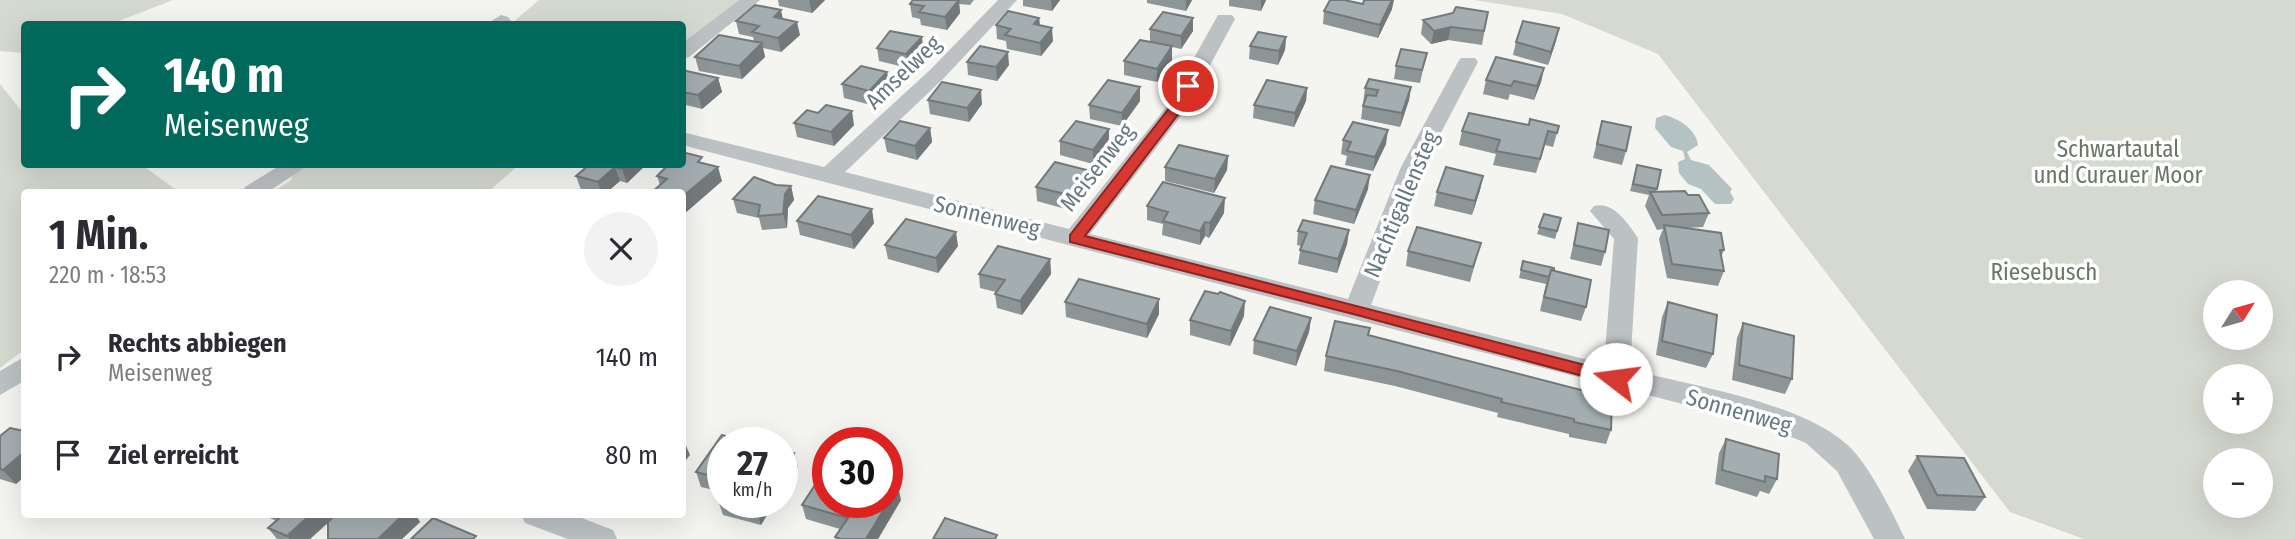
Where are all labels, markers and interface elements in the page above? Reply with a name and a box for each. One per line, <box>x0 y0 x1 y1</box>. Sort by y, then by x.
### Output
street label: Amselweg <box>859 29 947 115</box>
text: 140 m <box>164 46 284 105</box>
icon: right <box>49 49 140 140</box>
pin <box>1158 56 1218 116</box>
icon: arrive <box>1169 67 1207 105</box>
text: Meisenweg <box>164 106 309 144</box>
street label: Meisenweg <box>1054 117 1140 217</box>
street label: Nachtigallensteg <box>1358 126 1445 282</box>
park label: Schwartautal und Curauer Moor <box>2033 135 2203 189</box>
street label: Sonnenweg <box>931 189 1043 243</box>
text: 1 Min. <box>49 210 148 260</box>
button: close <box>584 212 658 286</box>
park label: Riesebusch <box>1991 258 2097 286</box>
text: 220 m · 18:53 <box>49 261 166 289</box>
north arrow <box>2203 280 2273 350</box>
map controls <box>2203 280 2273 518</box>
text: Rechts abbiegen <box>108 328 287 359</box>
icon: right <box>49 338 87 376</box>
text: 140 m <box>596 342 658 373</box>
position arrow <box>1579 342 1653 416</box>
text: Meisenweg <box>108 359 212 387</box>
button: + <box>2203 364 2273 434</box>
street label: Sonnenweg <box>1683 383 1795 439</box>
speed limit sign: 30 <box>812 427 903 518</box>
icon: arrive <box>49 436 87 474</box>
text: Ziel erreicht <box>108 440 239 471</box>
text: 80 m <box>605 440 658 471</box>
text: 27 <box>737 442 768 484</box>
button: − <box>2203 448 2273 518</box>
text: km/h <box>732 479 773 501</box>

